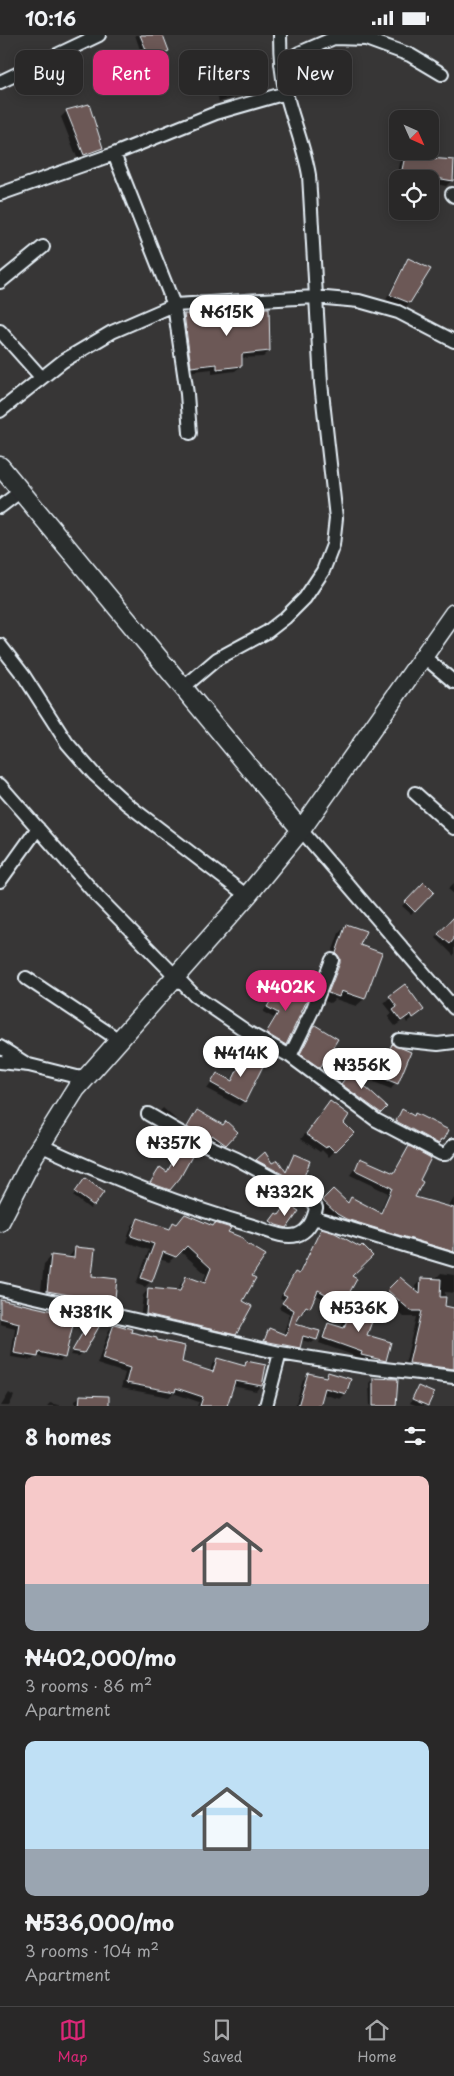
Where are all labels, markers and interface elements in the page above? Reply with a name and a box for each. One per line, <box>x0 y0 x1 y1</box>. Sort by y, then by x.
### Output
text: 10:16 <box>25 4 76 32</box>
chip: Buy <box>15 50 83 95</box>
chip: Rent <box>93 50 169 95</box>
chip: Filters <box>179 50 268 95</box>
chip: New <box>278 50 352 95</box>
north arrow <box>389 110 439 160</box>
map controls <box>389 110 439 220</box>
button: locate <box>389 170 439 220</box>
pin: ₦615K <box>192 295 262 337</box>
text: ₦615K <box>200 299 254 323</box>
pin: ₦402K <box>251 969 321 1012</box>
text: ₦402K <box>257 974 315 998</box>
pin: ₦414K <box>206 1035 276 1078</box>
text: ₦414K <box>214 1040 268 1064</box>
pin: ₦356K <box>327 1047 397 1090</box>
text: ₦356K <box>334 1052 390 1076</box>
pin: ₦357K <box>139 1125 209 1168</box>
text: ₦357K <box>147 1130 201 1154</box>
pin: ₦332K <box>250 1175 320 1217</box>
text: ₦332K <box>256 1179 314 1203</box>
pin: ₦536K <box>324 1291 394 1333</box>
pin: ₦381K <box>51 1295 121 1337</box>
text: ₦536K <box>330 1295 388 1319</box>
text: ₦381K <box>60 1299 112 1323</box>
text: 8 homes <box>25 1420 111 1452</box>
icon: filters <box>401 1422 429 1450</box>
icon: home <box>182 1509 272 1599</box>
text: ₦402,000/mo <box>25 1641 176 1673</box>
text: 3 rooms · 86 m² <box>25 1673 152 1697</box>
text: Apartment <box>25 1697 110 1721</box>
icon: home <box>182 1774 272 1864</box>
text: ₦536,000/mo <box>25 1906 174 1938</box>
text: 3 rooms · 104 m² <box>25 1938 159 1962</box>
text: Apartment <box>25 1962 110 1986</box>
tab: Map <box>58 2016 87 2067</box>
tab: Saved <box>203 2016 242 2067</box>
tab: Home <box>357 2016 396 2067</box>

